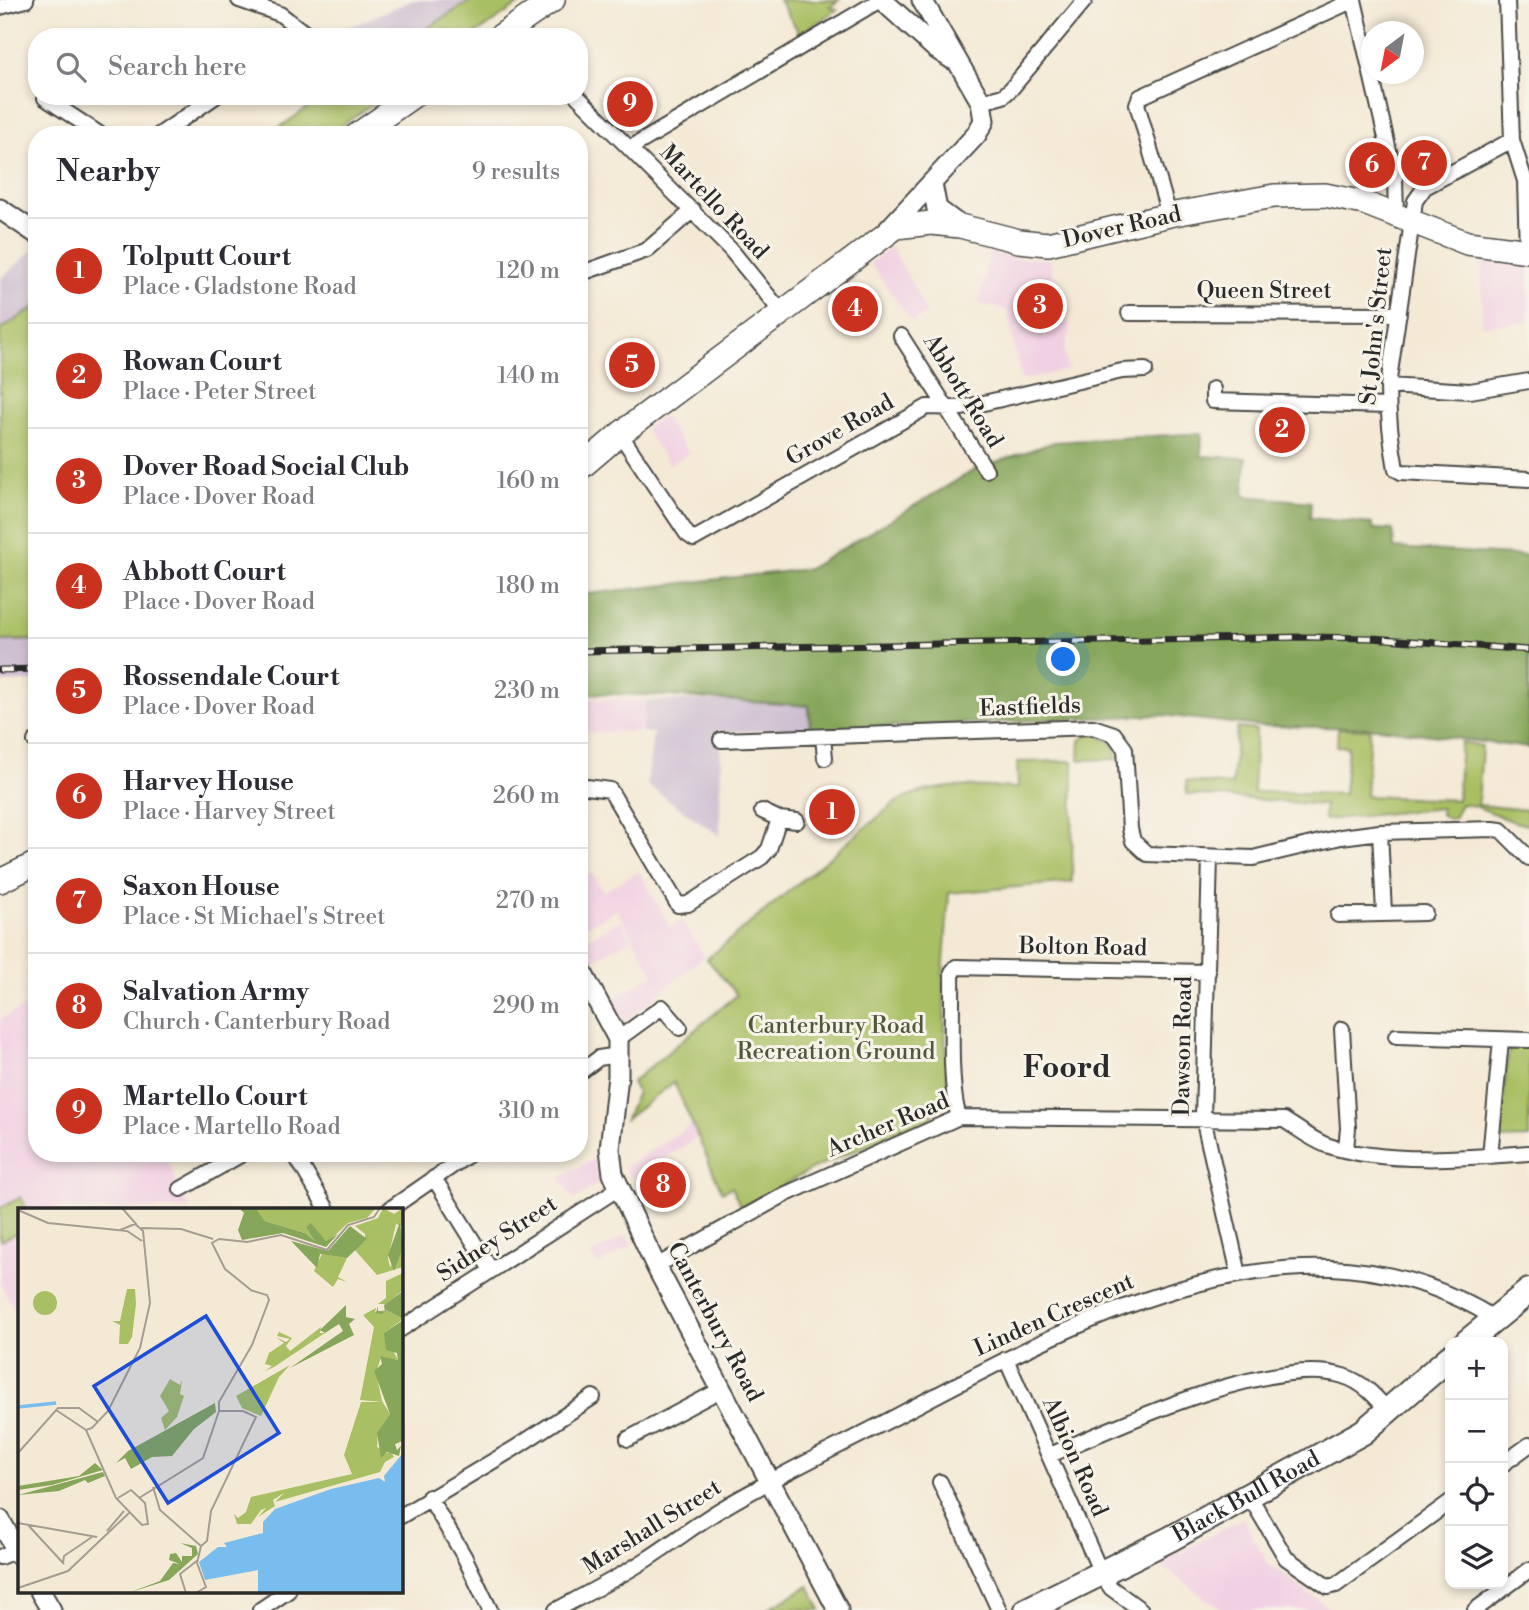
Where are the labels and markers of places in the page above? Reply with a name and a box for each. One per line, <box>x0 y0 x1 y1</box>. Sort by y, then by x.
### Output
pin: 9 <box>607 78 653 130</box>
pin: 7 <box>1401 137 1447 189</box>
pin: 6 <box>1349 139 1395 191</box>
pin: 3 <box>1017 280 1063 332</box>
pin: 4 <box>832 283 878 335</box>
pin: 5 <box>609 339 655 391</box>
pin: 2 <box>1259 404 1305 456</box>
pin: 1 <box>809 786 855 838</box>
pin: 8 <box>640 1159 686 1211</box>

